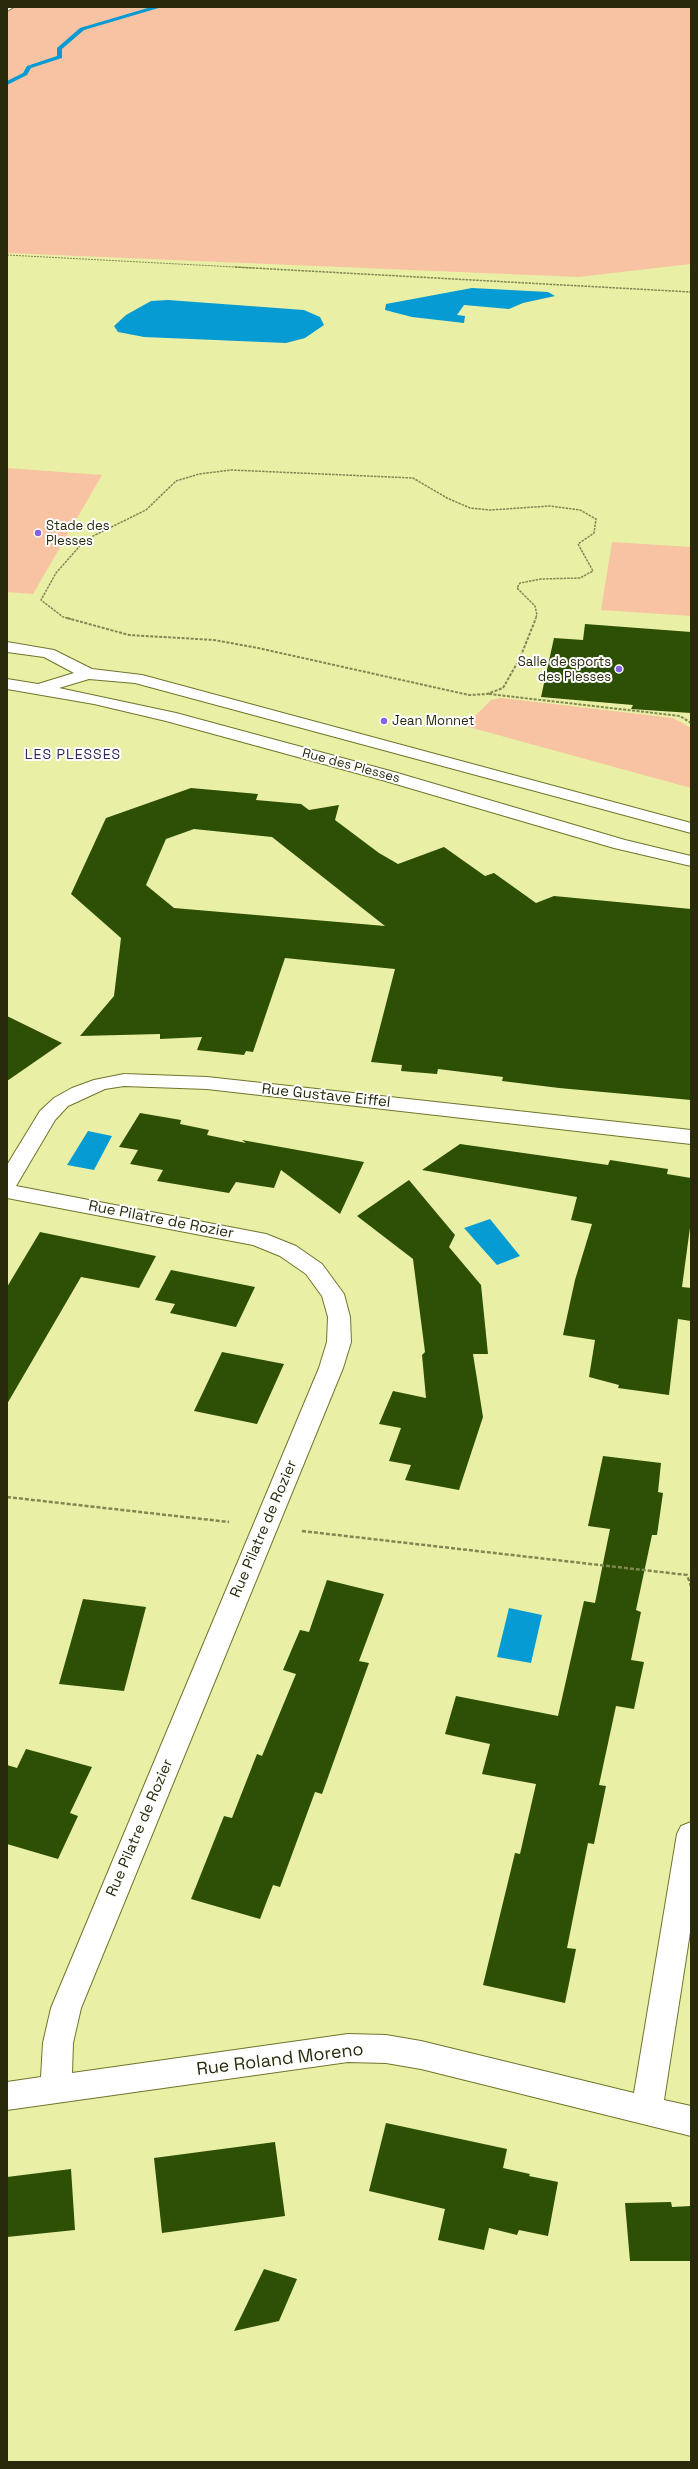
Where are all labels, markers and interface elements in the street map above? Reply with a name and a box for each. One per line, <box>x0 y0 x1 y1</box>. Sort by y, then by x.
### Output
place label: Stade des Plesses <box>46 518 110 549</box>
marker: Stade des Plesses <box>33 528 43 538</box>
place label: Salle de sports des Plesses <box>518 654 611 685</box>
marker: Salle de sports des Plesses <box>614 664 624 674</box>
place label: Jean Monnet <box>392 713 474 729</box>
marker: Jean Monnet <box>379 716 389 726</box>
street label: Rue des Plesses <box>300 745 402 787</box>
district label: LES PLESSES <box>25 747 121 763</box>
street label: Rue Gustave Eiffel <box>261 1080 391 1112</box>
street label: Rue Pilatre de Rozier <box>87 1197 235 1243</box>
street label: Rue Pilatre de Rozier <box>227 1457 301 1601</box>
street label: Rue Pilatre de Rozier <box>103 1756 177 1900</box>
street label: Rue Roland Moreno <box>195 2039 365 2081</box>

